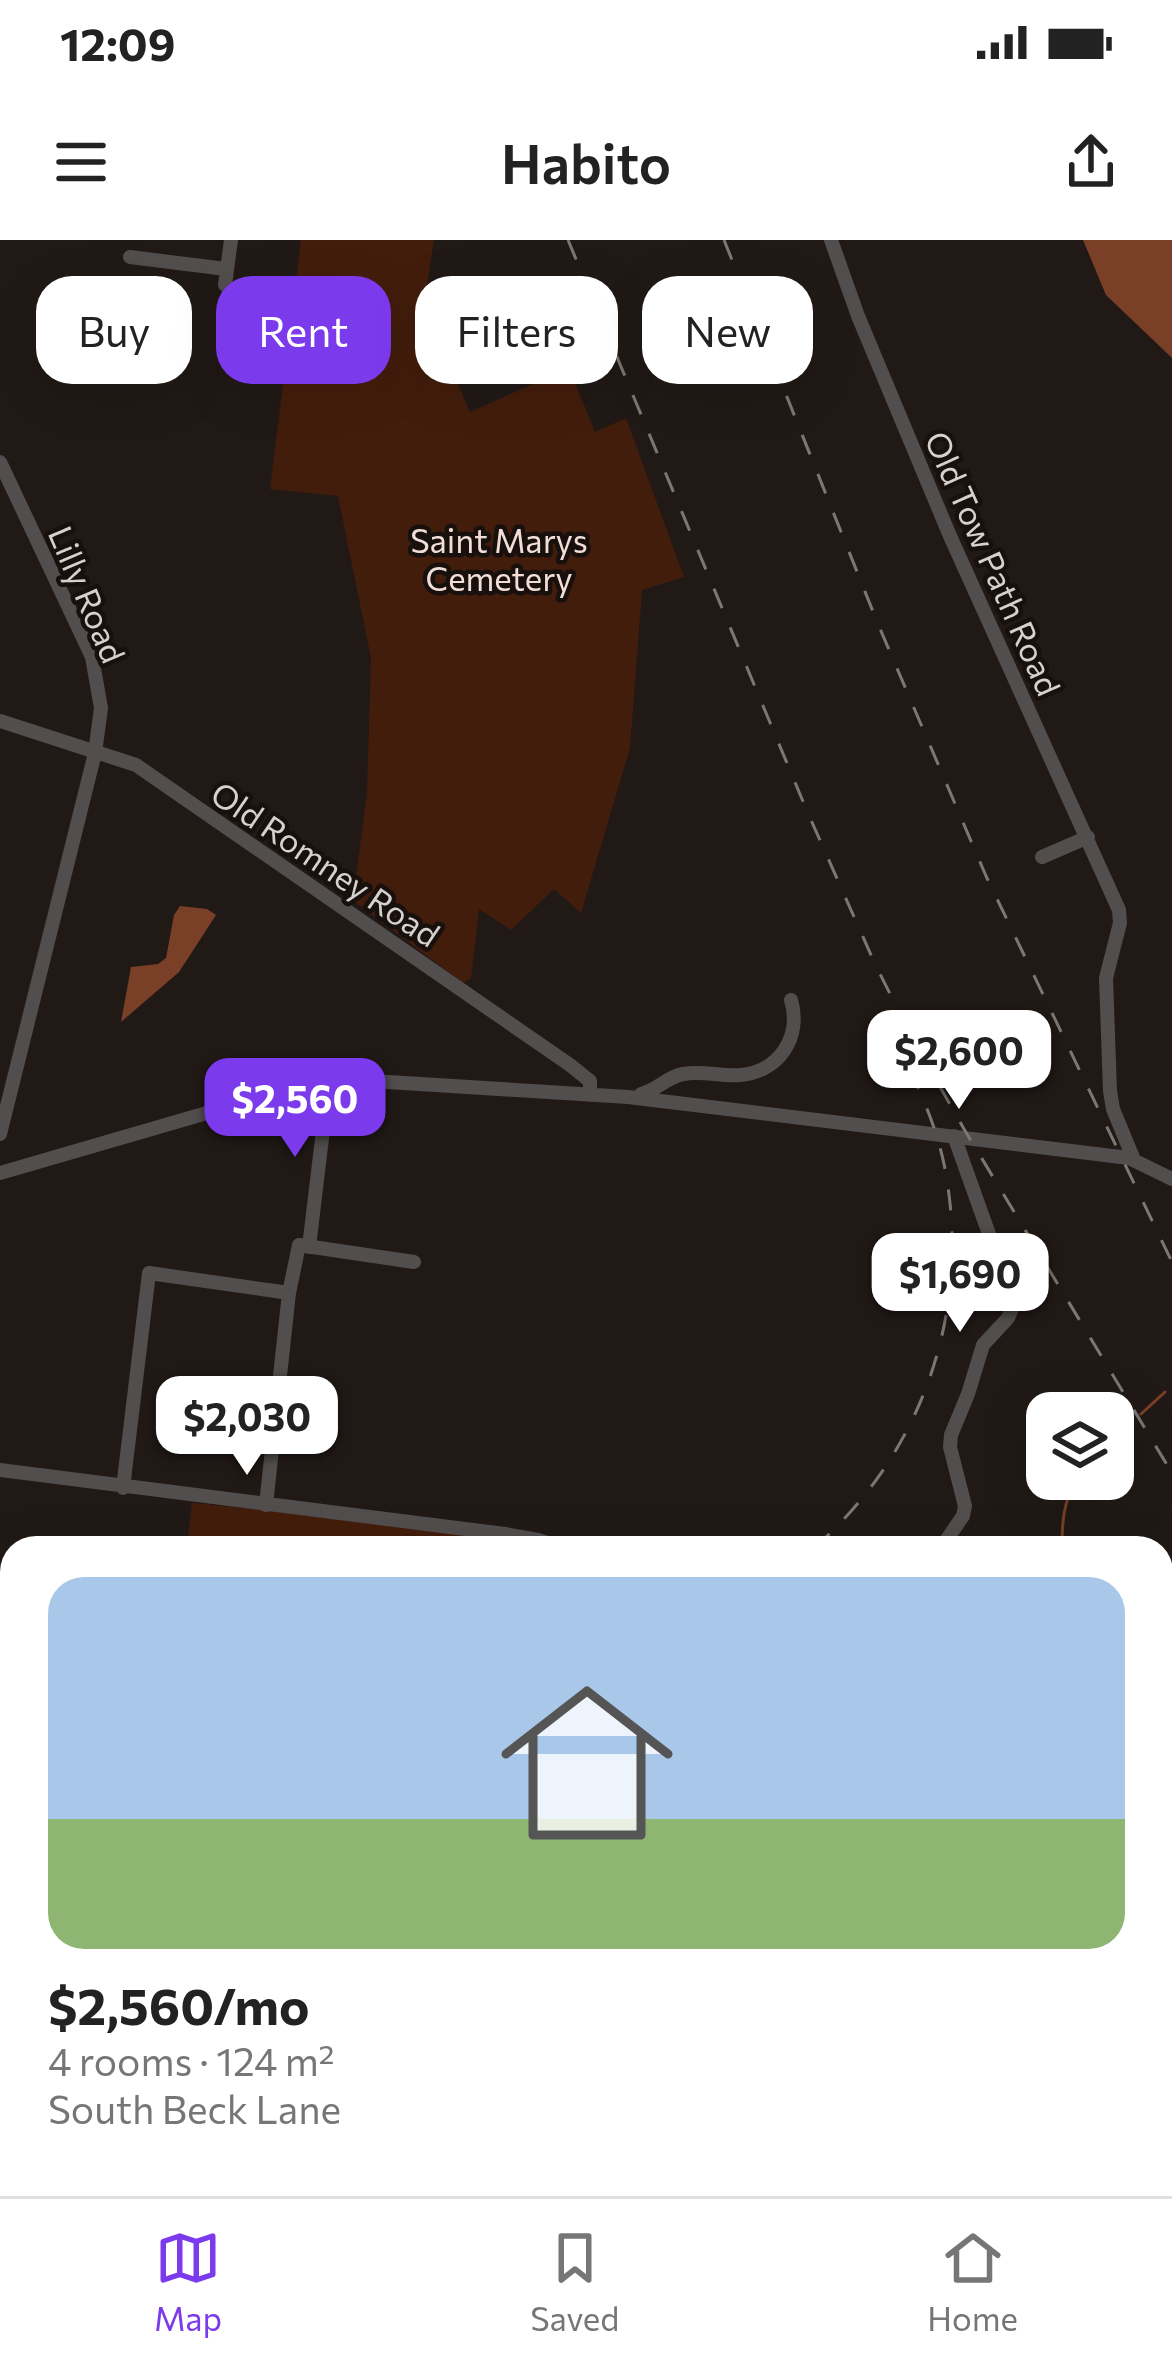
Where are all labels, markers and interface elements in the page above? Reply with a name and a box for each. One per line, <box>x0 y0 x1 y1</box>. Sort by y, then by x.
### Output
text: 12:09 <box>60 15 176 70</box>
icon: menu <box>48 129 114 195</box>
text: Habito <box>501 129 671 195</box>
icon: share <box>1058 129 1124 195</box>
chip: Buy <box>36 276 192 384</box>
chip: Rent <box>216 276 391 384</box>
chip: Filters <box>415 276 618 384</box>
chip: New <box>642 276 813 384</box>
street label: Old Tow Path Road <box>917 424 1071 702</box>
street label: Lilly Road <box>41 519 135 669</box>
park label: Saint Marys Cemetery <box>410 519 588 598</box>
street label: Old Romney Road <box>204 771 448 955</box>
pin: $2,600 <box>861 1010 1057 1112</box>
text: $2,600 <box>894 1025 1024 1073</box>
pin: $2,560 <box>197 1058 393 1160</box>
text: $2,560 <box>231 1073 359 1121</box>
pin: $1,690 <box>862 1233 1058 1335</box>
text: $1,690 <box>899 1248 1021 1296</box>
pin: $2,030 <box>149 1376 345 1478</box>
text: $2,030 <box>183 1391 311 1439</box>
map controls <box>1026 1392 1134 1500</box>
button: layers <box>1026 1392 1134 1500</box>
icon: home <box>479 1655 695 1871</box>
text: $2,560/mo <box>48 1973 310 2036</box>
text: 4 rooms · 124 m² <box>48 2036 335 2084</box>
text: South Beck Lane <box>48 2084 341 2132</box>
tab: Map <box>154 2225 222 2338</box>
tab: Saved <box>530 2225 619 2338</box>
tab: Home <box>927 2225 1018 2338</box>

